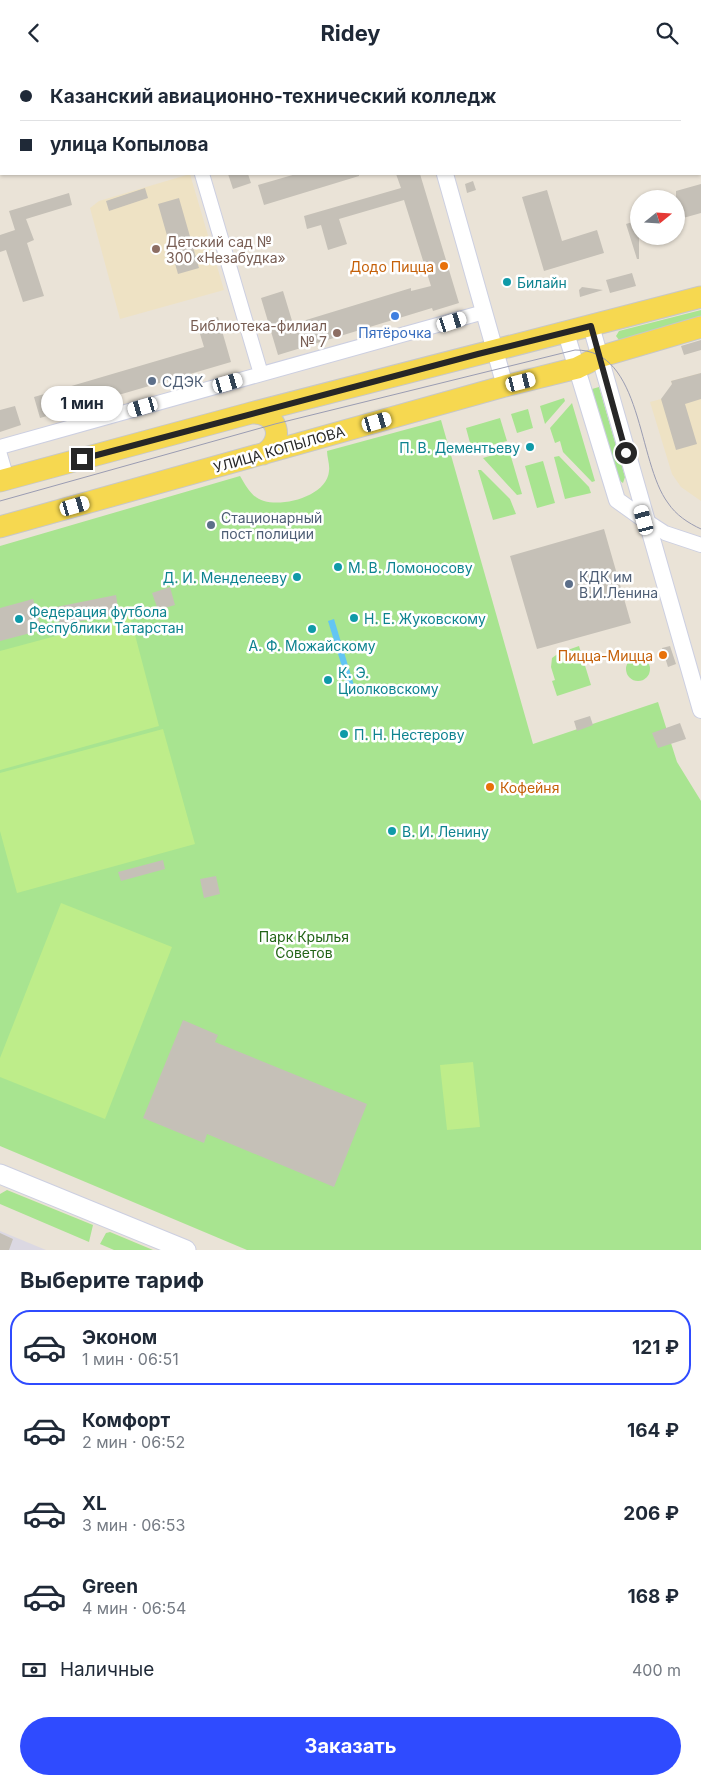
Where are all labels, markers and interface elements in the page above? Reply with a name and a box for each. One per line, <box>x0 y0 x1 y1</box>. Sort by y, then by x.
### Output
icon: back <box>20 19 48 47</box>
icon: search <box>653 19 681 47</box>
text: Ridey <box>320 20 381 46</box>
text: Казанский авиационно-технический колледж <box>50 85 497 108</box>
text: улица Копылова <box>50 133 209 156</box>
north arrow <box>630 190 685 245</box>
map controls <box>630 190 685 245</box>
place label: Детский сад № 300 «Незабудка» <box>166 233 286 266</box>
marker: Детский сад № 300 «Незабудка» <box>150 243 162 255</box>
place label: Додо Пицца <box>350 258 434 275</box>
marker: Додо Пицца <box>438 260 450 272</box>
place label: Билайн <box>517 274 567 291</box>
marker: Билайн <box>501 276 513 288</box>
marker: Пятёрочка <box>389 310 401 322</box>
car <box>435 310 468 334</box>
place label: Библиотека-филиал № 7 <box>190 317 327 350</box>
place label: Пятёрочка <box>358 324 432 341</box>
marker: Библиотека-филиал № 7 <box>331 327 343 339</box>
car <box>504 371 537 393</box>
car <box>211 372 244 394</box>
place label: СДЭК <box>162 373 204 390</box>
marker: СДЭК <box>146 375 158 387</box>
callout: 1 мин <box>41 387 123 421</box>
text: 1 мин <box>60 393 104 413</box>
car <box>126 396 159 418</box>
car <box>360 411 393 433</box>
street label: УЛИЦА КОПЫЛОВА <box>211 422 347 476</box>
place label: П. В. Дементьеву <box>399 439 520 456</box>
marker: П. В. Дементьеву <box>524 441 536 453</box>
route start <box>615 442 637 464</box>
route end <box>71 448 93 470</box>
car <box>58 495 91 517</box>
car <box>632 504 655 536</box>
place label: Стационарный пост полиции <box>221 509 322 542</box>
marker: Стационарный пост полиции <box>205 519 217 531</box>
place label: М. В. Ломоносову <box>348 559 473 576</box>
marker: М. В. Ломоносову <box>332 561 344 573</box>
place label: КДК им В.И.Ленина <box>579 568 658 601</box>
place label: Д. И. Менделееву <box>163 569 287 586</box>
marker: Д. И. Менделееву <box>291 571 303 583</box>
marker: КДК им В.И.Ленина <box>563 578 575 590</box>
place label: Федерация футбола Республики Татарстан <box>29 603 184 636</box>
place label: Н. Е. Жуковскому <box>364 610 486 627</box>
marker: Н. Е. Жуковскому <box>348 612 360 624</box>
marker: Федерация футбола Республики Татарстан <box>13 613 25 625</box>
marker: А. Ф. Можайскому <box>306 623 318 635</box>
place label: А. Ф. Можайскому <box>248 637 376 654</box>
place label: Пицца-Мицца <box>558 647 653 664</box>
marker: Пицца-Мицца <box>657 649 669 661</box>
place label: К. Э. Циолковскому <box>338 664 439 697</box>
marker: К. Э. Циолковскому <box>322 674 334 686</box>
place label: П. Н. Нестерову <box>354 726 465 743</box>
marker: П. Н. Нестерову <box>338 728 350 740</box>
place label: Кофейня <box>500 779 559 796</box>
marker: Кофейня <box>484 781 496 793</box>
place label: В. И. Ленину <box>402 823 489 840</box>
marker: В. И. Ленину <box>386 825 398 837</box>
park label: Парк Крылья Советов <box>259 928 349 961</box>
text: Выберите тариф <box>20 1267 204 1293</box>
icon: car <box>22 1325 67 1370</box>
text: Эконом <box>82 1326 157 1349</box>
text: 121 ₽ <box>632 1336 679 1359</box>
text: 1 мин · 06:51 <box>82 1349 179 1369</box>
icon: car <box>22 1408 67 1453</box>
text: Комфорт <box>82 1409 170 1432</box>
text: 164 ₽ <box>627 1419 679 1442</box>
text: 2 мин · 06:52 <box>82 1432 185 1452</box>
icon: car <box>22 1491 67 1536</box>
text: XL <box>82 1492 107 1515</box>
text: 206 ₽ <box>623 1502 679 1525</box>
text: 3 мин · 06:53 <box>82 1515 185 1535</box>
icon: car <box>22 1574 67 1619</box>
text: Green <box>82 1575 138 1598</box>
text: 168 ₽ <box>628 1585 679 1608</box>
text: 4 мин · 06:54 <box>82 1598 186 1618</box>
icon: cash <box>20 1656 48 1684</box>
text: Наличные <box>60 1658 154 1681</box>
text: 400 m <box>632 1660 681 1680</box>
button: Заказать <box>20 1717 681 1775</box>

